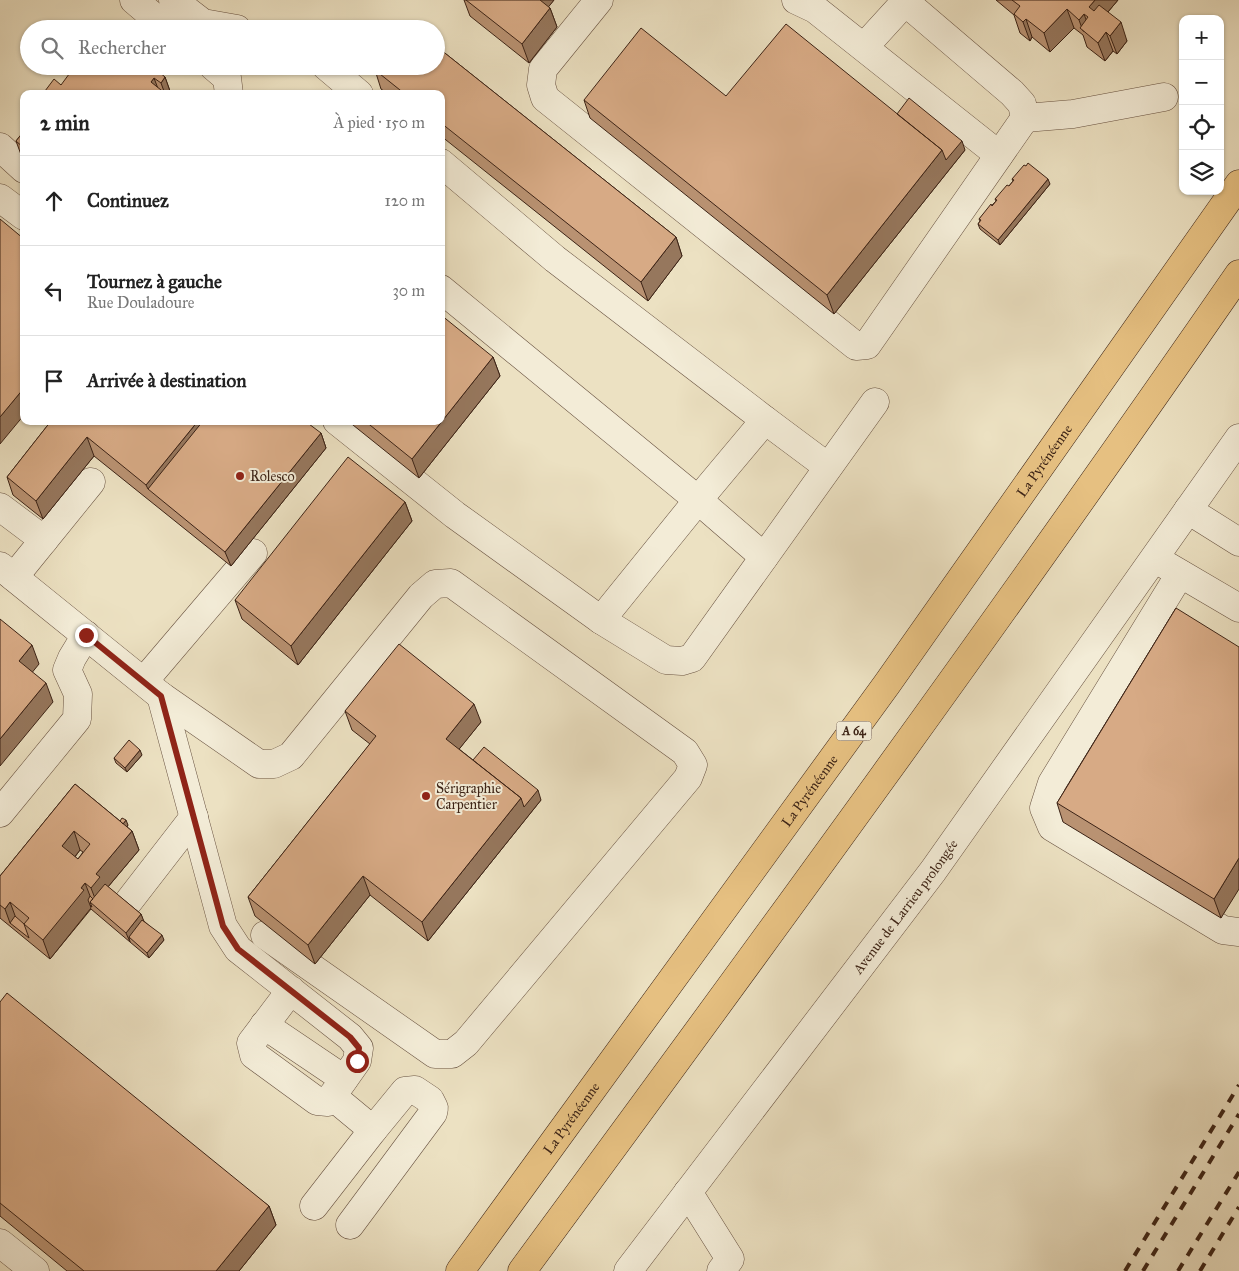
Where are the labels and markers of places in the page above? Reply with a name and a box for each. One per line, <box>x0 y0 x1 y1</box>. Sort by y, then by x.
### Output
place label: Rolesco <box>250 468 295 485</box>
marker: Rolesco <box>234 470 246 482</box>
place label: Sérigraphie Carpentier <box>436 780 501 813</box>
marker: Sérigraphie Carpentier <box>420 790 432 802</box>

